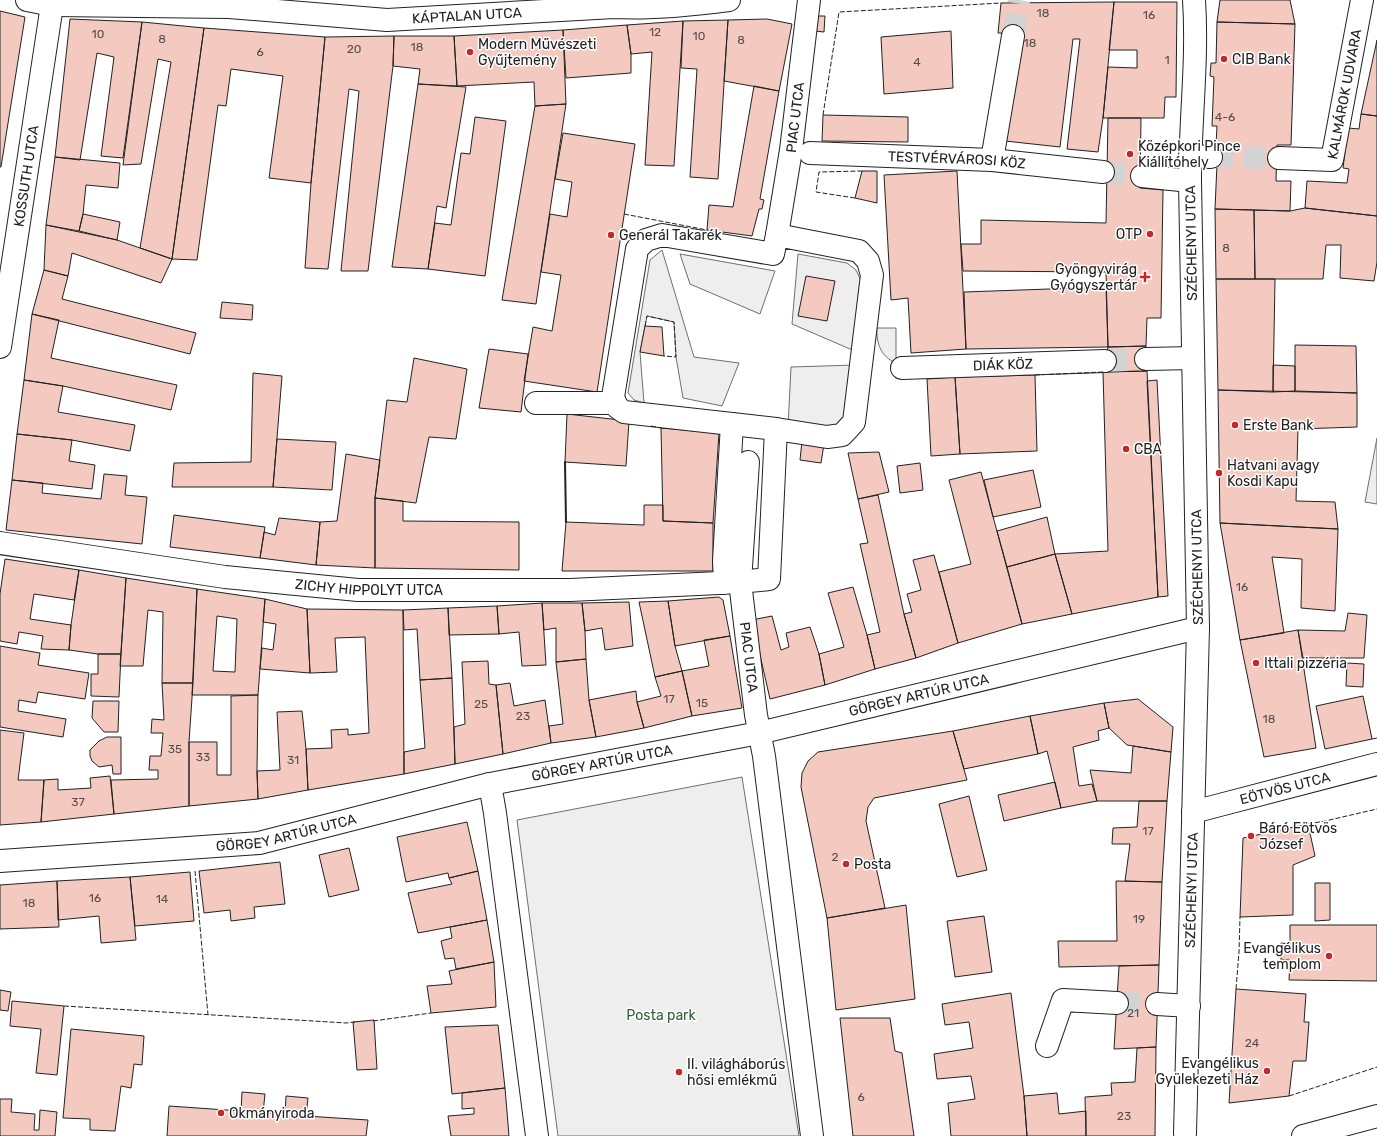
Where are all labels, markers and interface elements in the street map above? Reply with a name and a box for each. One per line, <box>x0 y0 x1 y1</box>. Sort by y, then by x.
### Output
street label: KÁPTALAN UTCA <box>411 4 523 28</box>
house number: 18 <box>1037 6 1049 20</box>
house number: 16 <box>1143 8 1155 22</box>
house number: 12 <box>649 25 661 39</box>
house number: 10 <box>92 27 104 41</box>
street label: KALMÁROK UDVARA <box>1324 27 1365 161</box>
house number: 10 <box>693 29 705 43</box>
house number: 8 <box>158 32 166 46</box>
house number: 8 <box>737 33 745 47</box>
place label: Modern Művészeti Gyűjtemény <box>478 36 596 69</box>
house number: 18 <box>1024 36 1036 50</box>
house number: 18 <box>411 40 423 54</box>
house number: 20 <box>347 42 361 56</box>
house number: 6 <box>256 45 264 59</box>
marker: Modern Művészeti Gyűjtemény <box>465 47 475 57</box>
place label: CIB Bank <box>1232 51 1291 68</box>
house number: 1 <box>1164 53 1170 67</box>
marker: CIB Bank <box>1219 54 1229 64</box>
house number: 4 <box>913 55 921 69</box>
street label: PIAC UTCA <box>783 80 808 154</box>
house number: 4-6 <box>1215 110 1235 124</box>
street label: KOSSUTH UTCA <box>10 123 43 228</box>
place label: Középkori Pince Kiállítóhely <box>1138 138 1241 171</box>
street label: TESTVÉRVÁROSI KÖZ <box>888 148 1027 173</box>
marker: Középkori Pince Kiállítóhely <box>1125 149 1135 159</box>
street label: SZÉCHENYI UTCA <box>1181 184 1201 301</box>
place label: OTP <box>1116 226 1142 243</box>
place label: Generál Takarék <box>619 227 722 244</box>
marker: OTP <box>1145 229 1155 239</box>
marker: Generál Takarék <box>606 230 616 240</box>
house number: 8 <box>1222 241 1230 255</box>
place label: Gyöngyvirág Gyógyszertár <box>1050 261 1138 294</box>
marker: Gyöngyvirág Gyógyszertár <box>1140 272 1150 282</box>
street label: DIÁK KÖZ <box>973 355 1033 375</box>
place label: Erste Bank <box>1243 417 1314 434</box>
marker: Erste Bank <box>1230 420 1240 430</box>
place label: CBA <box>1134 441 1163 458</box>
marker: CBA <box>1121 444 1131 454</box>
place label: Hatvani avagy Kosdi Kapu <box>1227 457 1320 490</box>
marker: Hatvani avagy Kosdi Kapu <box>1214 468 1224 478</box>
street label: SZÉCHENYI UTCA <box>1187 508 1207 625</box>
street label: ZICHY HIPPOLYT UTCA <box>294 576 443 599</box>
house number: 16 <box>1236 580 1248 594</box>
street label: PIAC UTCA <box>736 621 761 694</box>
place label: Ittali pizzéria <box>1264 655 1347 672</box>
marker: Ittali pizzéria <box>1251 658 1261 668</box>
street label: GÖRGEY ARTÚR UTCA <box>847 670 991 720</box>
house number: 17 <box>663 692 675 706</box>
house number: 15 <box>696 696 708 710</box>
house number: 25 <box>474 697 488 711</box>
house number: 23 <box>516 709 530 723</box>
house number: 18 <box>1263 712 1275 726</box>
street label: GÖRGEY ARTÚR UTCA <box>530 741 675 785</box>
house number: 35 <box>168 742 182 756</box>
house number: 33 <box>196 750 210 764</box>
house number: 31 <box>287 753 299 767</box>
street label: EÖTVÖS UTCA <box>1238 768 1333 808</box>
house number: 37 <box>71 795 85 809</box>
street label: GÖRGEY ARTÚR UTCA <box>215 810 359 855</box>
place label: Báró Eötvös József <box>1259 820 1337 853</box>
house number: 17 <box>1142 824 1154 838</box>
street label: SZÉCHENYI UTCA <box>1181 831 1202 948</box>
marker: Báró Eötvös József <box>1246 831 1256 841</box>
house number: 2 <box>831 850 839 864</box>
place label: Posta <box>854 856 891 873</box>
marker: Posta <box>841 859 851 869</box>
house number: 16 <box>89 891 101 905</box>
house number: 14 <box>156 892 169 906</box>
house number: 18 <box>23 896 35 910</box>
house number: 19 <box>1133 912 1145 926</box>
place label: Evangélikus templom <box>1243 940 1321 973</box>
marker: Evangélikus templom <box>1324 951 1334 961</box>
house number: 21 <box>1127 1006 1139 1020</box>
park label: Posta park <box>626 1007 696 1024</box>
house number: 24 <box>1245 1036 1260 1050</box>
place label: Evangélikus Gyülekezeti Ház <box>1155 1055 1259 1088</box>
place label: II. világháborús hősi emlékmű <box>687 1056 785 1089</box>
marker: Evangélikus Gyülekezeti Ház <box>1262 1066 1272 1076</box>
marker: II. világháborús hősi emlékmű <box>674 1067 684 1077</box>
house number: 6 <box>857 1090 865 1104</box>
place label: Okmányiroda <box>229 1105 315 1122</box>
marker: Okmányiroda <box>216 1108 226 1118</box>
house number: 23 <box>1117 1109 1131 1123</box>

